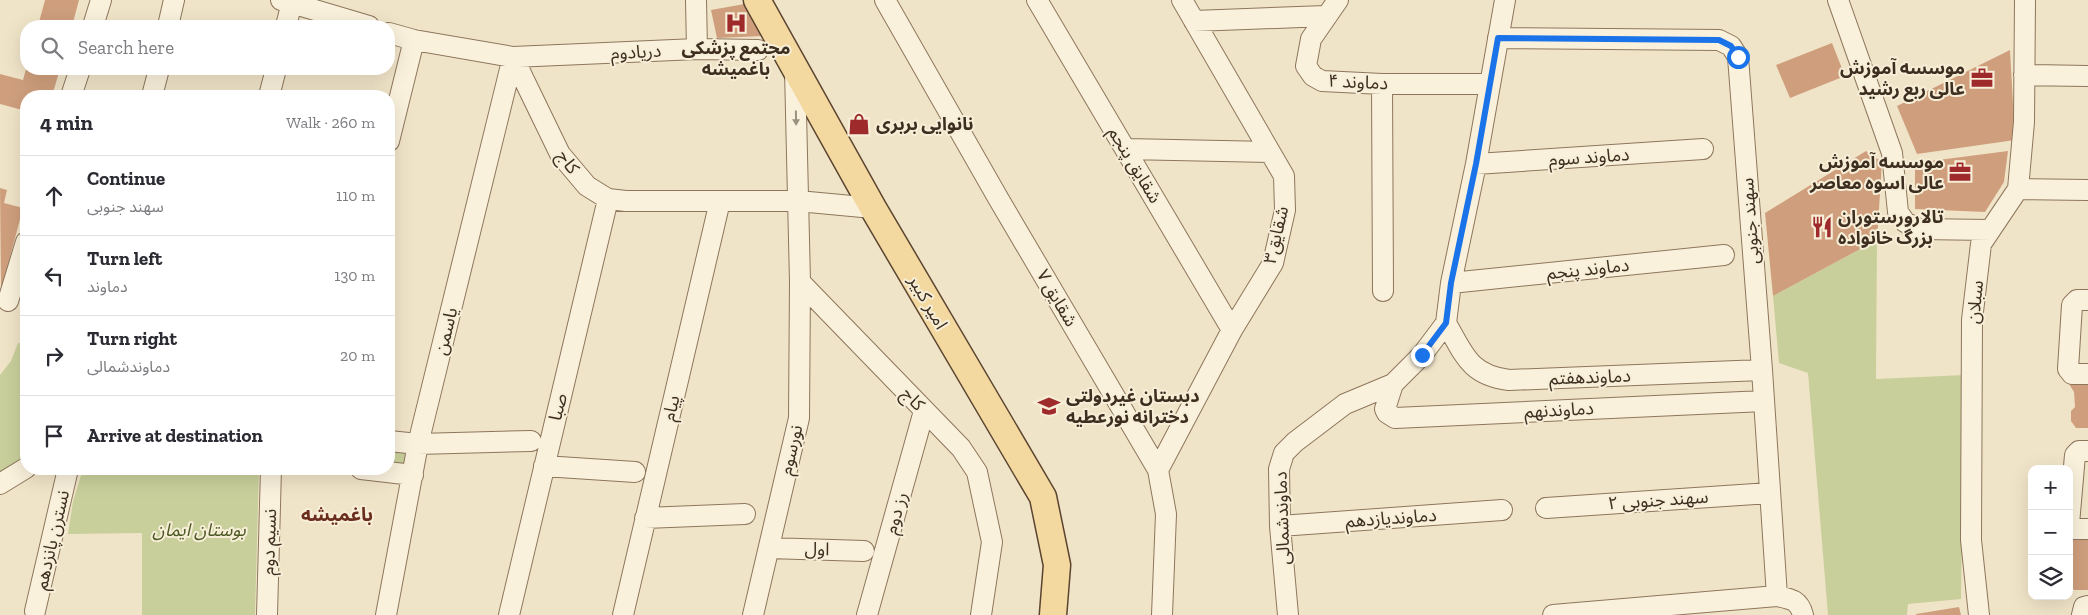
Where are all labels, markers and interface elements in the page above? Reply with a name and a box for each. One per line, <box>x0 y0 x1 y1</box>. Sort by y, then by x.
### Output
hospital icon: مجتمع پزشکی باغمیشه <box>723 10 749 36</box>
search box <box>20 20 395 75</box>
icon: search <box>38 34 66 62</box>
text: Search here <box>78 36 174 59</box>
place label: مجتمع پزشکی باغمیشه <box>681 37 791 80</box>
street label: دریادوم <box>610 40 662 67</box>
route start <box>1727 46 1750 69</box>
place label: موسسه آموزش عالی ربع رشید <box>1840 57 1965 102</box>
office icon: موسسه آموزش عالی ربع رشید <box>1969 65 1995 91</box>
street label: دماوند ۴ <box>1327 69 1389 95</box>
text: 4 min <box>40 110 93 135</box>
one-way arrow <box>792 110 800 126</box>
shop icon: نانوایی بربری <box>846 111 872 137</box>
text: Walk · 260 m <box>286 113 375 132</box>
place label: نانوایی بربری <box>876 113 974 135</box>
street label: شقایق پنجم <box>1102 123 1166 208</box>
street label: دماوند سوم <box>1548 143 1630 174</box>
street label: کاج <box>550 146 584 180</box>
place label: موسسه آموزش عالی اسوه معاصر <box>1809 151 1944 194</box>
office icon: موسسه آموزش عالی اسوه معاصر <box>1947 159 1973 185</box>
text: Continue <box>87 167 165 190</box>
street label: سهند جنوبی <box>1736 177 1764 265</box>
icon: ahead <box>40 182 68 210</box>
text: 110 m <box>336 186 375 205</box>
text: سهند جنوبی <box>87 197 164 216</box>
street label: شقایق۳ <box>1259 204 1293 266</box>
place label: تالارورستوران بزرگ خانواده <box>1838 206 1944 249</box>
restaurant icon: تالارورستوران بزرگ خانواده <box>1809 214 1835 240</box>
text: Turn left <box>87 247 162 270</box>
street label: دماوند پنجم <box>1546 254 1631 286</box>
icon: left <box>40 262 68 290</box>
street label: شقایق ۷ <box>1032 265 1082 331</box>
text: 130 m <box>334 266 375 285</box>
street label: امیر کبیر <box>903 270 952 333</box>
text: دماوند <box>87 277 128 296</box>
street label: سبلان <box>1962 279 1988 325</box>
street label: یاسمن <box>429 305 463 357</box>
text: Turn right <box>87 327 177 350</box>
icon: right <box>40 342 68 370</box>
route end <box>1411 344 1434 367</box>
text: 20 m <box>340 346 375 365</box>
text: دماوندشمالی <box>87 357 170 376</box>
street label: دماوندهفتم <box>1549 365 1631 391</box>
street label: کاج <box>895 383 930 417</box>
place label: دبستان غیردولتی دخترانه نورعطیه <box>1066 385 1199 428</box>
street label: صبا <box>544 391 572 423</box>
street label: پیام <box>657 393 688 424</box>
school or university icon: دبستان غیردولتی دخترانه نورعطیه <box>1036 393 1062 419</box>
street label: دماوندنهم <box>1524 397 1595 425</box>
icon: arrive <box>40 422 68 450</box>
street label: نورسوم <box>775 423 810 478</box>
text: Arrive at destination <box>87 424 263 447</box>
map controls <box>2028 465 2073 600</box>
button: + <box>2028 465 2073 510</box>
street label: دماوندشمالی <box>1269 471 1295 565</box>
street label: سهند جنوبی ۲ <box>1607 486 1709 514</box>
street label: نسترن پانزدهم <box>30 488 76 592</box>
street label: رز دوم <box>880 489 915 537</box>
district label: باغمیشه <box>301 503 373 526</box>
street label: دماوندیازدهم <box>1345 504 1438 534</box>
street label: نسیم دوم <box>257 508 284 576</box>
button: − <box>2028 510 2073 555</box>
park label: بوستان ایمان <box>152 519 246 541</box>
street label: اول <box>804 538 830 560</box>
button: layers <box>2028 555 2073 600</box>

